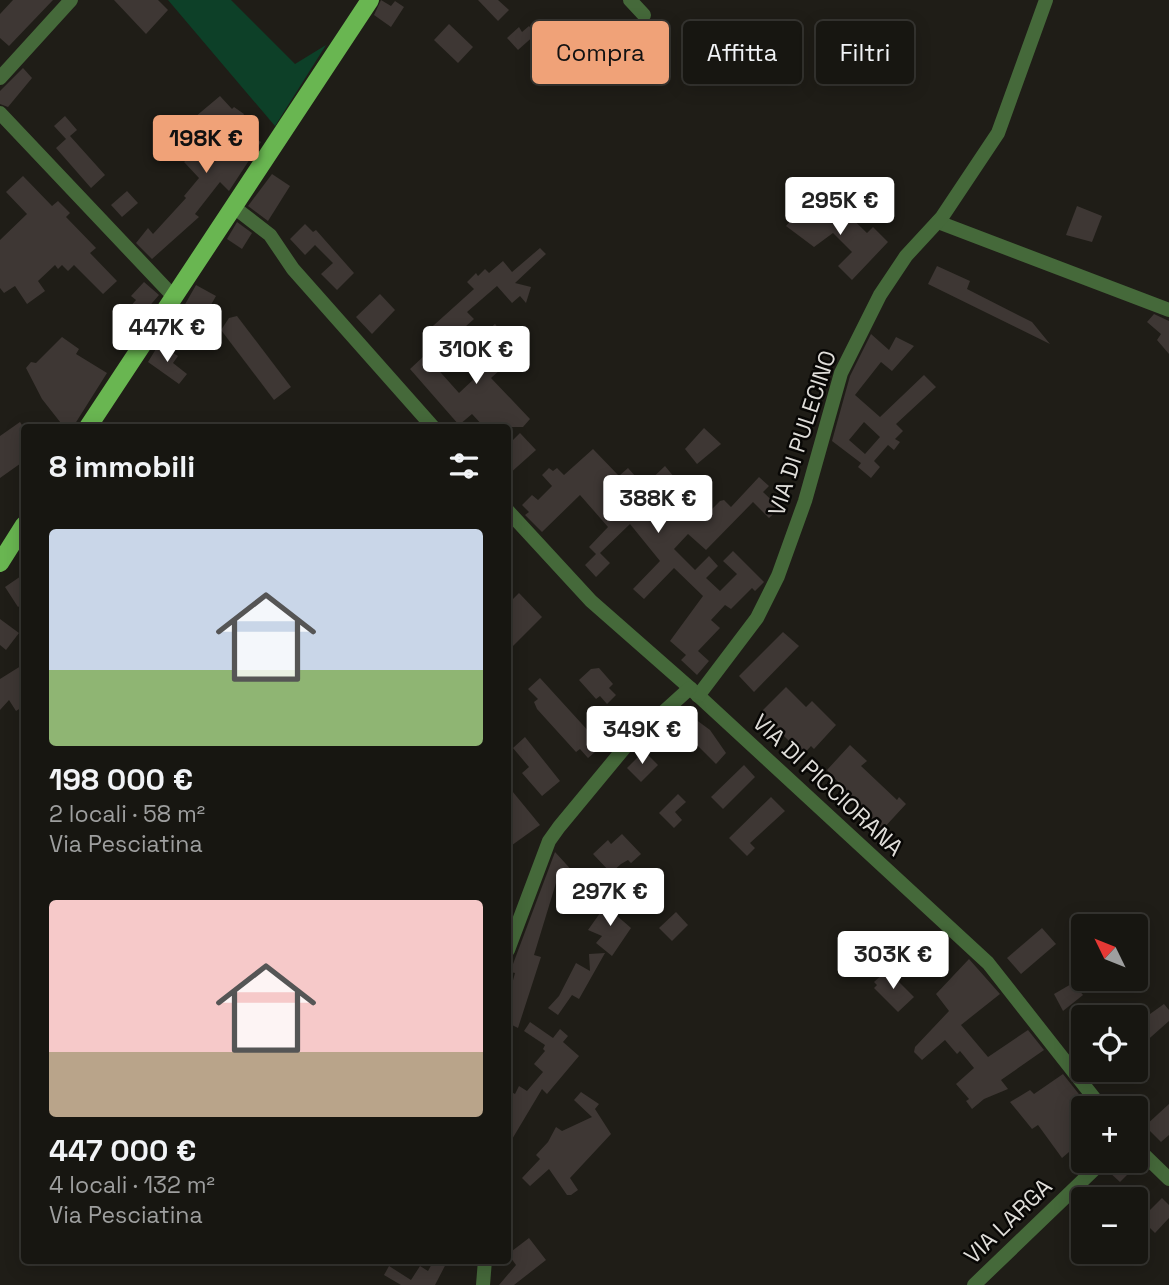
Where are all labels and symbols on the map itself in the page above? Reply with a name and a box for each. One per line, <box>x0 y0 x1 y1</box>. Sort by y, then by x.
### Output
pin: 198K € <box>149 116 263 175</box>
pin: 295K € <box>783 177 897 237</box>
pin: 447K € <box>110 304 224 364</box>
pin: 310K € <box>419 326 533 386</box>
street label: VIA DI PULECINO <box>761 346 843 520</box>
pin: 388K € <box>601 476 715 535</box>
pin: 349K € <box>585 706 699 766</box>
street label: VIA DI PICCIORANA <box>746 707 910 863</box>
pin: 297K € <box>553 869 667 928</box>
north arrow <box>1071 914 1148 990</box>
pin: 303K € <box>836 932 950 991</box>
street label: VIA LARGA <box>958 1172 1058 1270</box>

